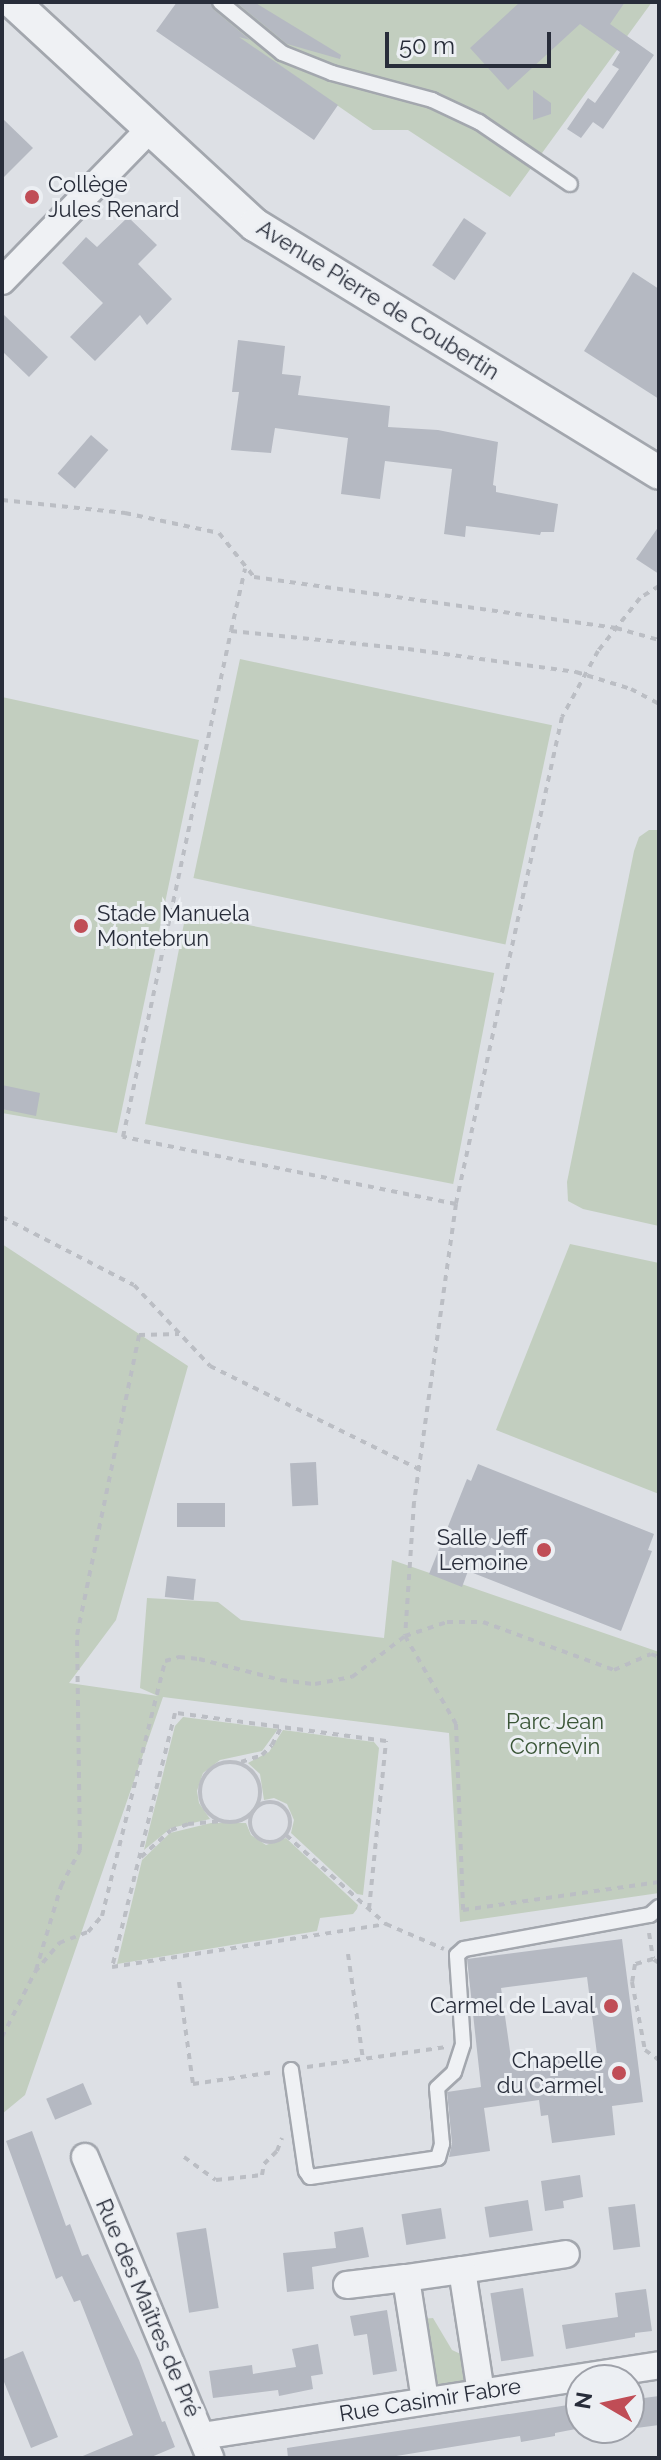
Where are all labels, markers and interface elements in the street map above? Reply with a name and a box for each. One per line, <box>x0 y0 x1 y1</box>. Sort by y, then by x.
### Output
scale bar <box>389 16 555 66</box>
text: 50 m <box>399 31 455 60</box>
place label: Collège Jules Renard <box>48 171 180 222</box>
marker: Collège Jules Renard <box>23 188 41 206</box>
street label: Avenue Pierre de Coubertin <box>252 214 504 386</box>
place label: Stade Manuela Montebrun <box>97 900 250 952</box>
marker: Stade Manuela Montebrun <box>72 917 90 935</box>
place label: Salle Jeff Lemoine <box>436 1524 528 1576</box>
marker: Salle Jeff Lemoine <box>535 1541 553 1559</box>
park label: Parc Jean Cornevin <box>506 1708 604 1760</box>
place label: Carmel de Laval <box>429 1993 595 2019</box>
marker: Carmel de Laval <box>602 1997 620 2015</box>
place label: Chapelle du Carmel <box>497 2047 603 2098</box>
marker: Chapelle du Carmel <box>610 2064 628 2082</box>
street label: Rue des Maîtres de Pré <box>90 2195 206 2421</box>
north arrow <box>565 2364 645 2444</box>
street label: Rue Casimir Fabre <box>337 2373 523 2427</box>
text: N <box>569 2390 597 2411</box>

